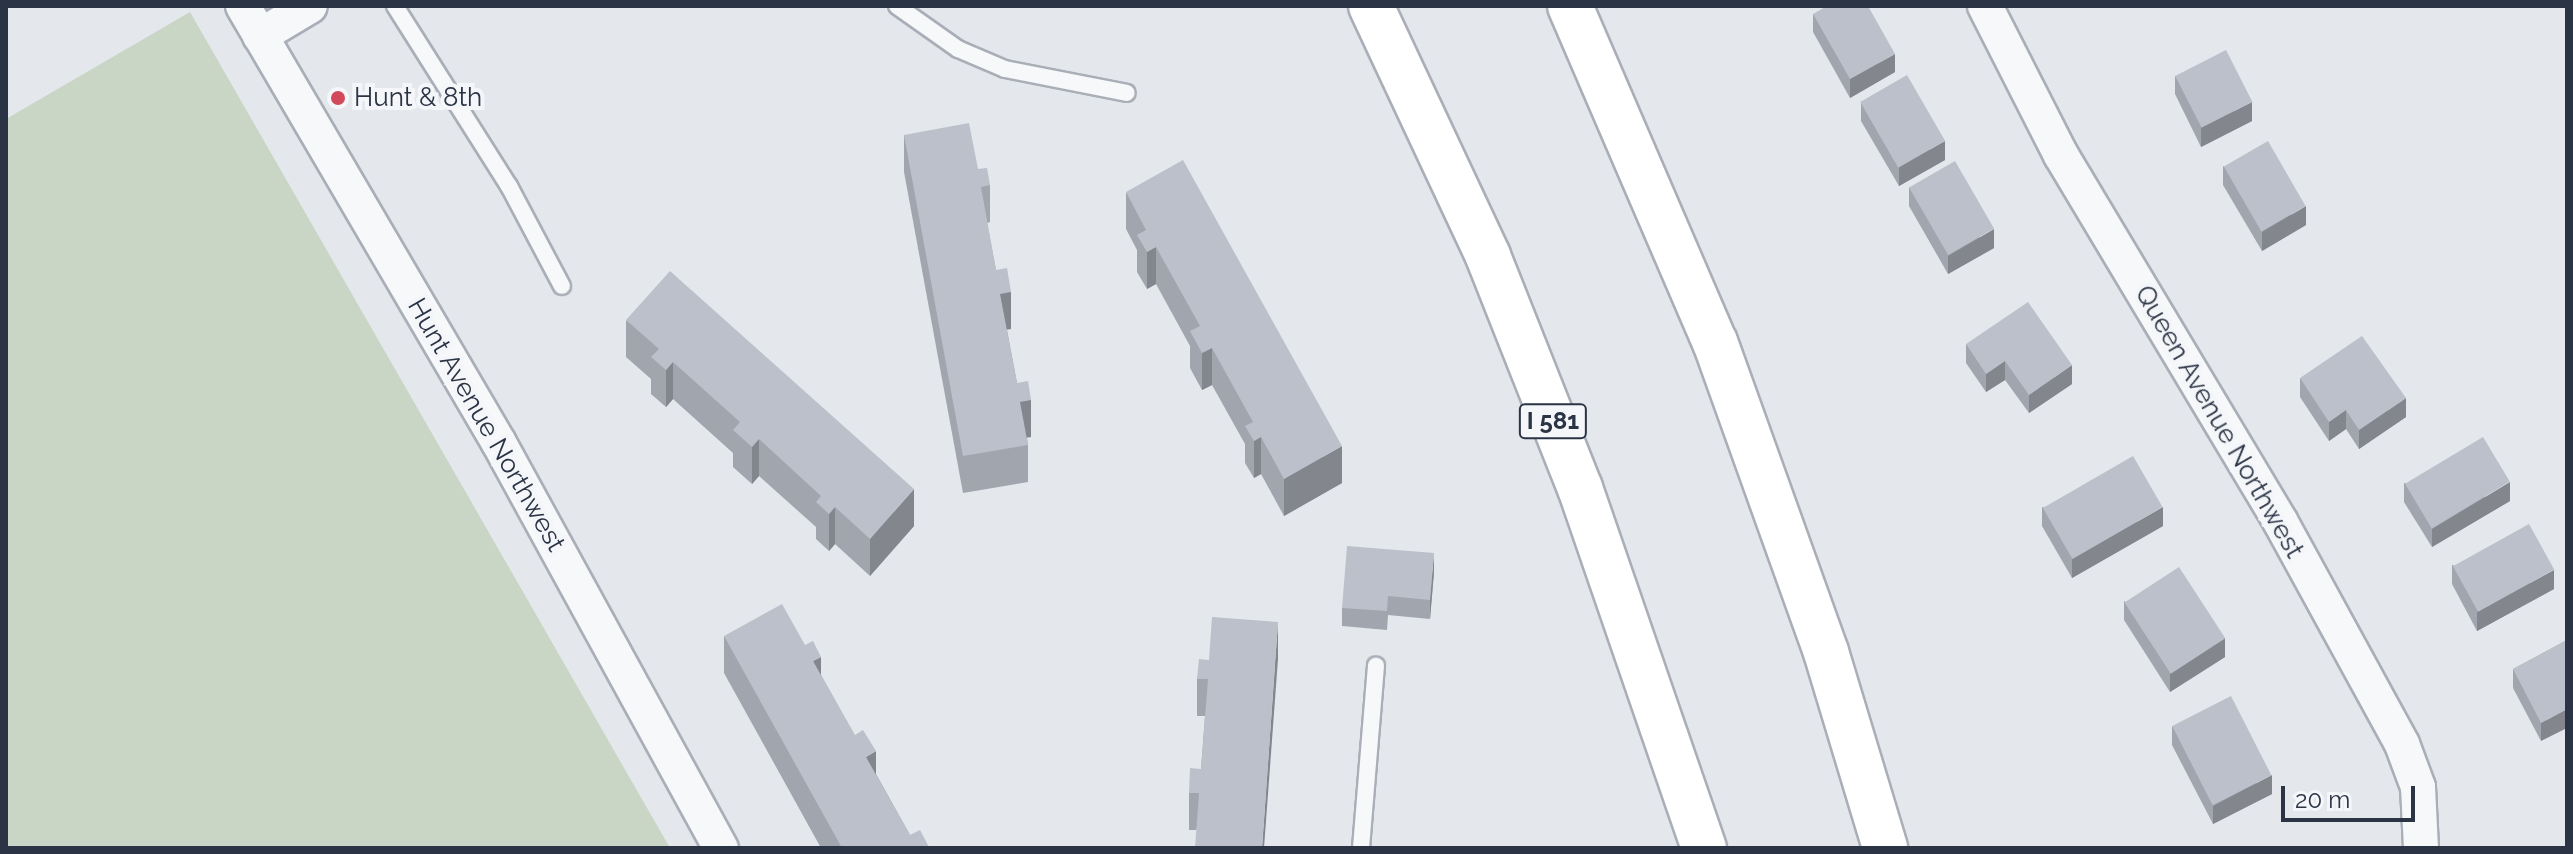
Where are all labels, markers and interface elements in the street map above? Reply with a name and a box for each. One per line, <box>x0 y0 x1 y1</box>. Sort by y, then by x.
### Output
place label: Hunt & 8th <box>354 82 482 114</box>
marker: Hunt & 8th <box>329 89 347 107</box>
street label: Queen Avenue Northwest <box>2128 280 2310 564</box>
street label: Hunt Avenue Northwest <box>400 292 572 558</box>
road number: I 581 <box>1517 401 1589 441</box>
scale bar <box>2285 770 2419 820</box>
text: 20 m <box>2295 785 2350 814</box>

